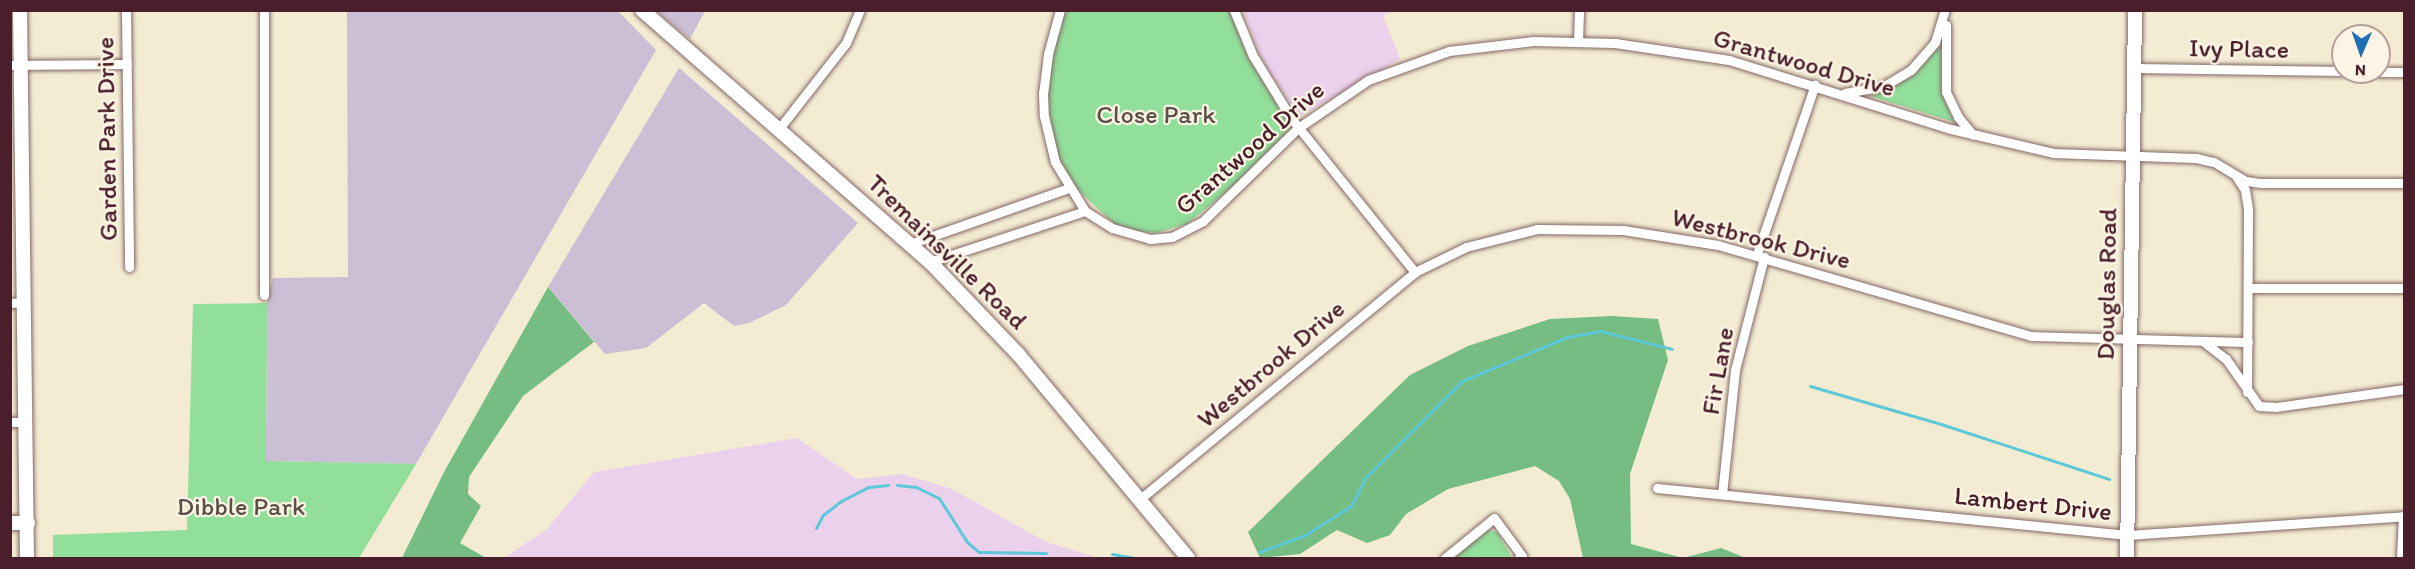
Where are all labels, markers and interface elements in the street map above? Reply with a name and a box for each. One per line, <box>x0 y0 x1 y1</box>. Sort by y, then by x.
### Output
street label: Grantwood Drive <box>1709 22 1899 104</box>
north arrow <box>2331 24 2391 84</box>
street label: Ivy Place <box>2189 33 2289 65</box>
street label: Garden Park Drive <box>90 37 124 241</box>
text: N <box>2355 61 2366 80</box>
street label: Grantwood Drive <box>1169 75 1331 221</box>
park label: Close Park <box>1097 99 1215 131</box>
street label: Tremainsville Road <box>861 168 1033 336</box>
street label: Westbrook Drive <box>1668 202 1854 276</box>
street label: Douglas Road <box>2090 208 2124 360</box>
street label: Westbrook Drive <box>1191 293 1351 435</box>
street label: Fir Lane <box>1695 324 1741 418</box>
street label: Lambert Drive <box>1952 480 2114 528</box>
park label: Dibble Park <box>177 491 305 523</box>

